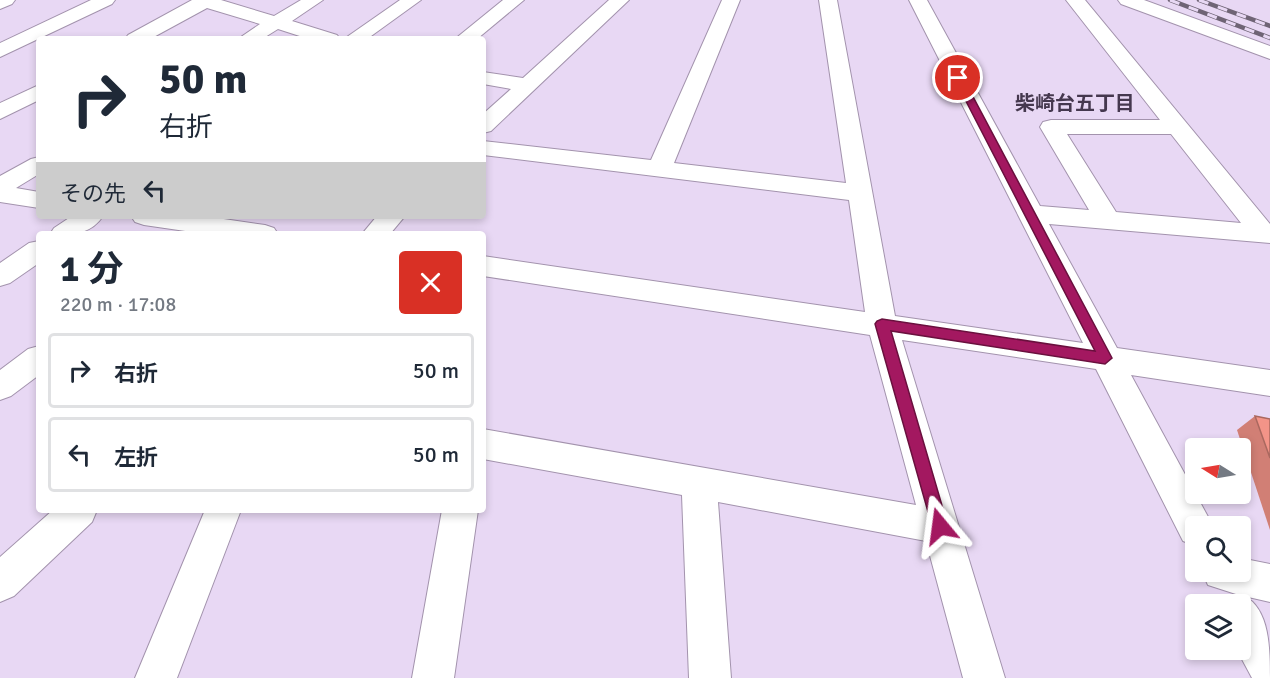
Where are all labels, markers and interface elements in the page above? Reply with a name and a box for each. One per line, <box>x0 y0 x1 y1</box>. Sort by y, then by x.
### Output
pin <box>932 52 983 103</box>
text: 50 m <box>159 54 248 105</box>
icon: right <box>60 60 138 138</box>
icon: arrive <box>941 61 974 94</box>
district label: 柴崎台五丁目 <box>1015 91 1135 116</box>
text: 右折 <box>159 111 213 144</box>
icon: left <box>138 174 171 207</box>
text: その先 <box>60 180 126 207</box>
text: 1 分 <box>60 247 123 292</box>
button: close <box>399 251 462 314</box>
text: 220 m · 17:08 <box>60 292 176 317</box>
icon: right <box>63 354 96 387</box>
text: 50 m <box>413 357 459 384</box>
text: 右折 <box>114 360 158 387</box>
icon: left <box>63 438 96 471</box>
north arrow <box>1185 438 1251 504</box>
map controls <box>1185 438 1251 660</box>
text: 50 m <box>413 441 459 468</box>
text: 左折 <box>114 444 158 471</box>
position arrow <box>908 494 972 558</box>
button: search <box>1185 516 1251 582</box>
button: layers <box>1185 594 1251 660</box>

